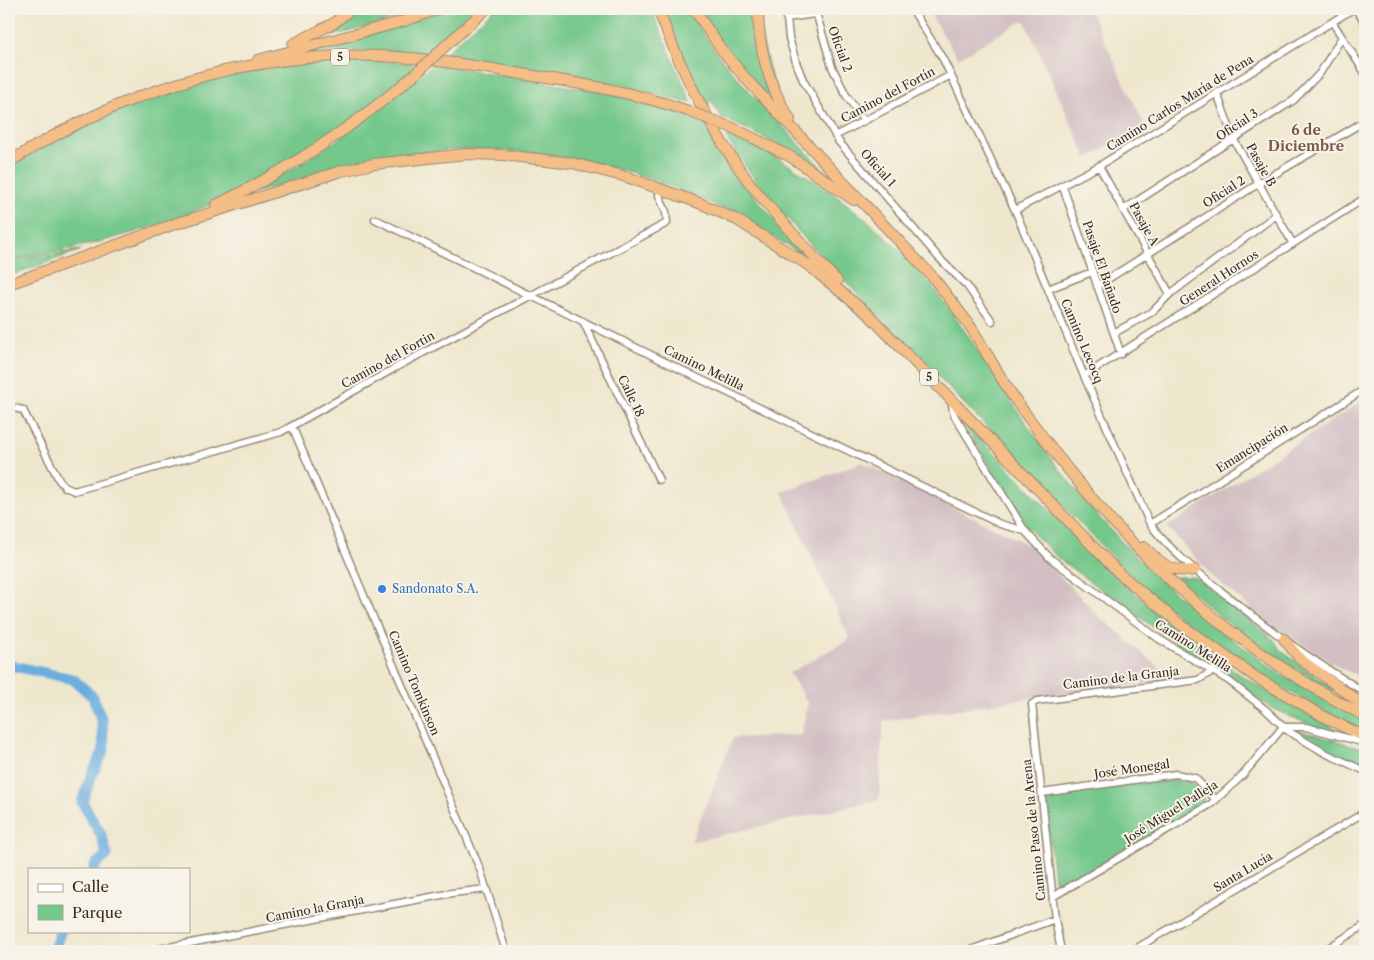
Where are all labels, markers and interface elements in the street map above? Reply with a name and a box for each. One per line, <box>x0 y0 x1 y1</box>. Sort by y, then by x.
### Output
street label: Oficial 2 <box>825 24 856 74</box>
road number: 5 <box>331 48 349 66</box>
street label: Camino Carlos María de Pena <box>1104 51 1256 154</box>
street label: Camino del Fortín <box>838 63 938 126</box>
street label: Oficial 3 <box>1213 105 1261 144</box>
district label: 6 de Diciembre <box>1268 121 1344 155</box>
street label: Pasaje B <box>1243 140 1279 189</box>
street label: Oficial 1 <box>858 146 899 190</box>
street label: Oficial 2 <box>1200 172 1248 211</box>
street label: Pasaje A <box>1126 199 1163 249</box>
street label: Pasaje El Bañado <box>1080 218 1125 315</box>
street label: General Hornos <box>1176 246 1261 309</box>
street label: Camino Lecocq <box>1058 296 1107 386</box>
street label: Camino del Fortin <box>338 327 437 391</box>
street label: Camino Melilla <box>662 342 748 394</box>
road number: 5 <box>920 368 938 386</box>
street label: Calle 18 <box>615 372 648 419</box>
street label: Emancipación <box>1213 419 1291 476</box>
place label: Sandonato S.A. <box>392 581 479 596</box>
marker: Sandonato S.A. <box>376 583 388 595</box>
street label: Camino Melilla <box>1152 616 1235 676</box>
street label: Camino Tomkinson <box>386 628 444 738</box>
street label: Camino de la Granja <box>1062 663 1181 692</box>
street label: José Monegal <box>1091 756 1171 782</box>
street label: Camino Paso de la Arena <box>1019 758 1048 902</box>
street label: José Miguel Palleja <box>1120 776 1221 847</box>
street label: Santa Lucía <box>1211 848 1276 895</box>
legend <box>28 868 190 932</box>
text: Calle <box>72 877 109 896</box>
street label: Camino la Granja <box>265 892 366 925</box>
text: Parque <box>72 903 122 922</box>

